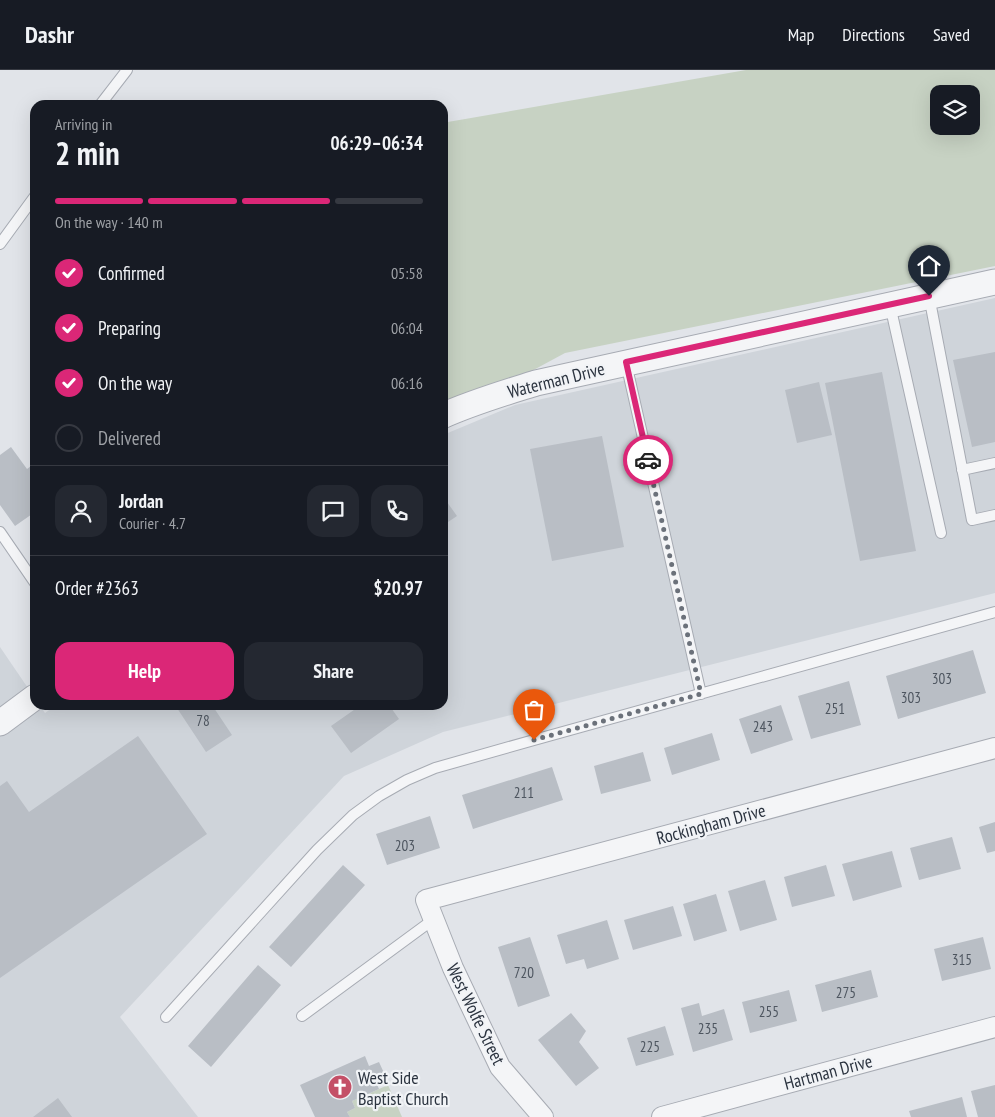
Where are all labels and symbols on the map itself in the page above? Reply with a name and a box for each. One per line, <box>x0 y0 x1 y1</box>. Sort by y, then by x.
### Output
pin <box>908 245 950 296</box>
street label: Waterman Drive <box>505 357 607 403</box>
courier <box>623 435 673 485</box>
house number: 303 <box>932 669 952 688</box>
house number: 303 <box>901 688 921 707</box>
pin <box>513 689 555 740</box>
house number: 251 <box>825 699 845 718</box>
house number: 78 <box>196 711 210 730</box>
house number: 243 <box>753 717 773 736</box>
house number: 211 <box>514 783 534 802</box>
street label: Rockingham Drive <box>654 798 768 850</box>
house number: 203 <box>395 836 415 855</box>
house number: 315 <box>952 950 972 969</box>
street label: West Wolfe Street <box>442 960 510 1068</box>
house number: 720 <box>514 963 534 982</box>
house number: 275 <box>836 983 856 1002</box>
house number: 255 <box>759 1002 779 1021</box>
house number: 235 <box>698 1019 718 1038</box>
house number: 225 <box>640 1037 660 1056</box>
street label: Hartman Drive <box>781 1049 875 1095</box>
place label: West Side Baptist Church <box>358 1066 448 1110</box>
church icon: West Side Baptist Church <box>327 1074 353 1100</box>

